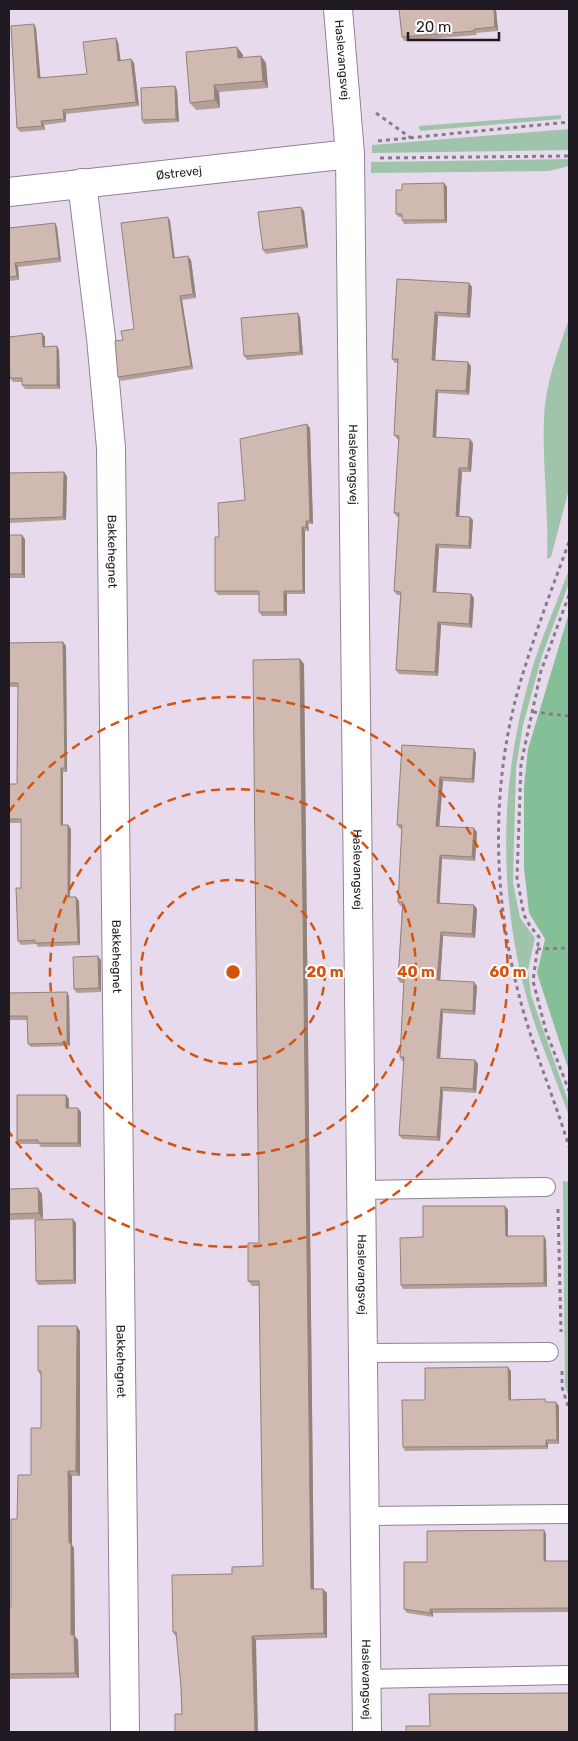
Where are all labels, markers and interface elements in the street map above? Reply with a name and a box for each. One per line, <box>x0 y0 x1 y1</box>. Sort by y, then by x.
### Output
scale bar <box>408 10 499 42</box>
text: 20 m <box>416 18 451 36</box>
street label: Haslevangsvej <box>332 19 352 100</box>
street label: Østrevej <box>155 164 203 183</box>
street label: Haslevangsvej <box>346 424 361 505</box>
street label: Bakkehegnet <box>105 515 120 588</box>
street label: Haslevangsvej <box>350 829 365 910</box>
street label: Bakkehegnet <box>109 920 124 993</box>
centre of rings <box>224 963 242 981</box>
text: 20 m <box>307 963 343 981</box>
text: 40 m <box>397 963 435 981</box>
text: 60 m <box>490 963 526 981</box>
street label: Haslevangsvej <box>355 1234 370 1315</box>
street label: Bakkehegnet <box>114 1325 128 1398</box>
street label: Haslevangsvej <box>359 1639 374 1720</box>

